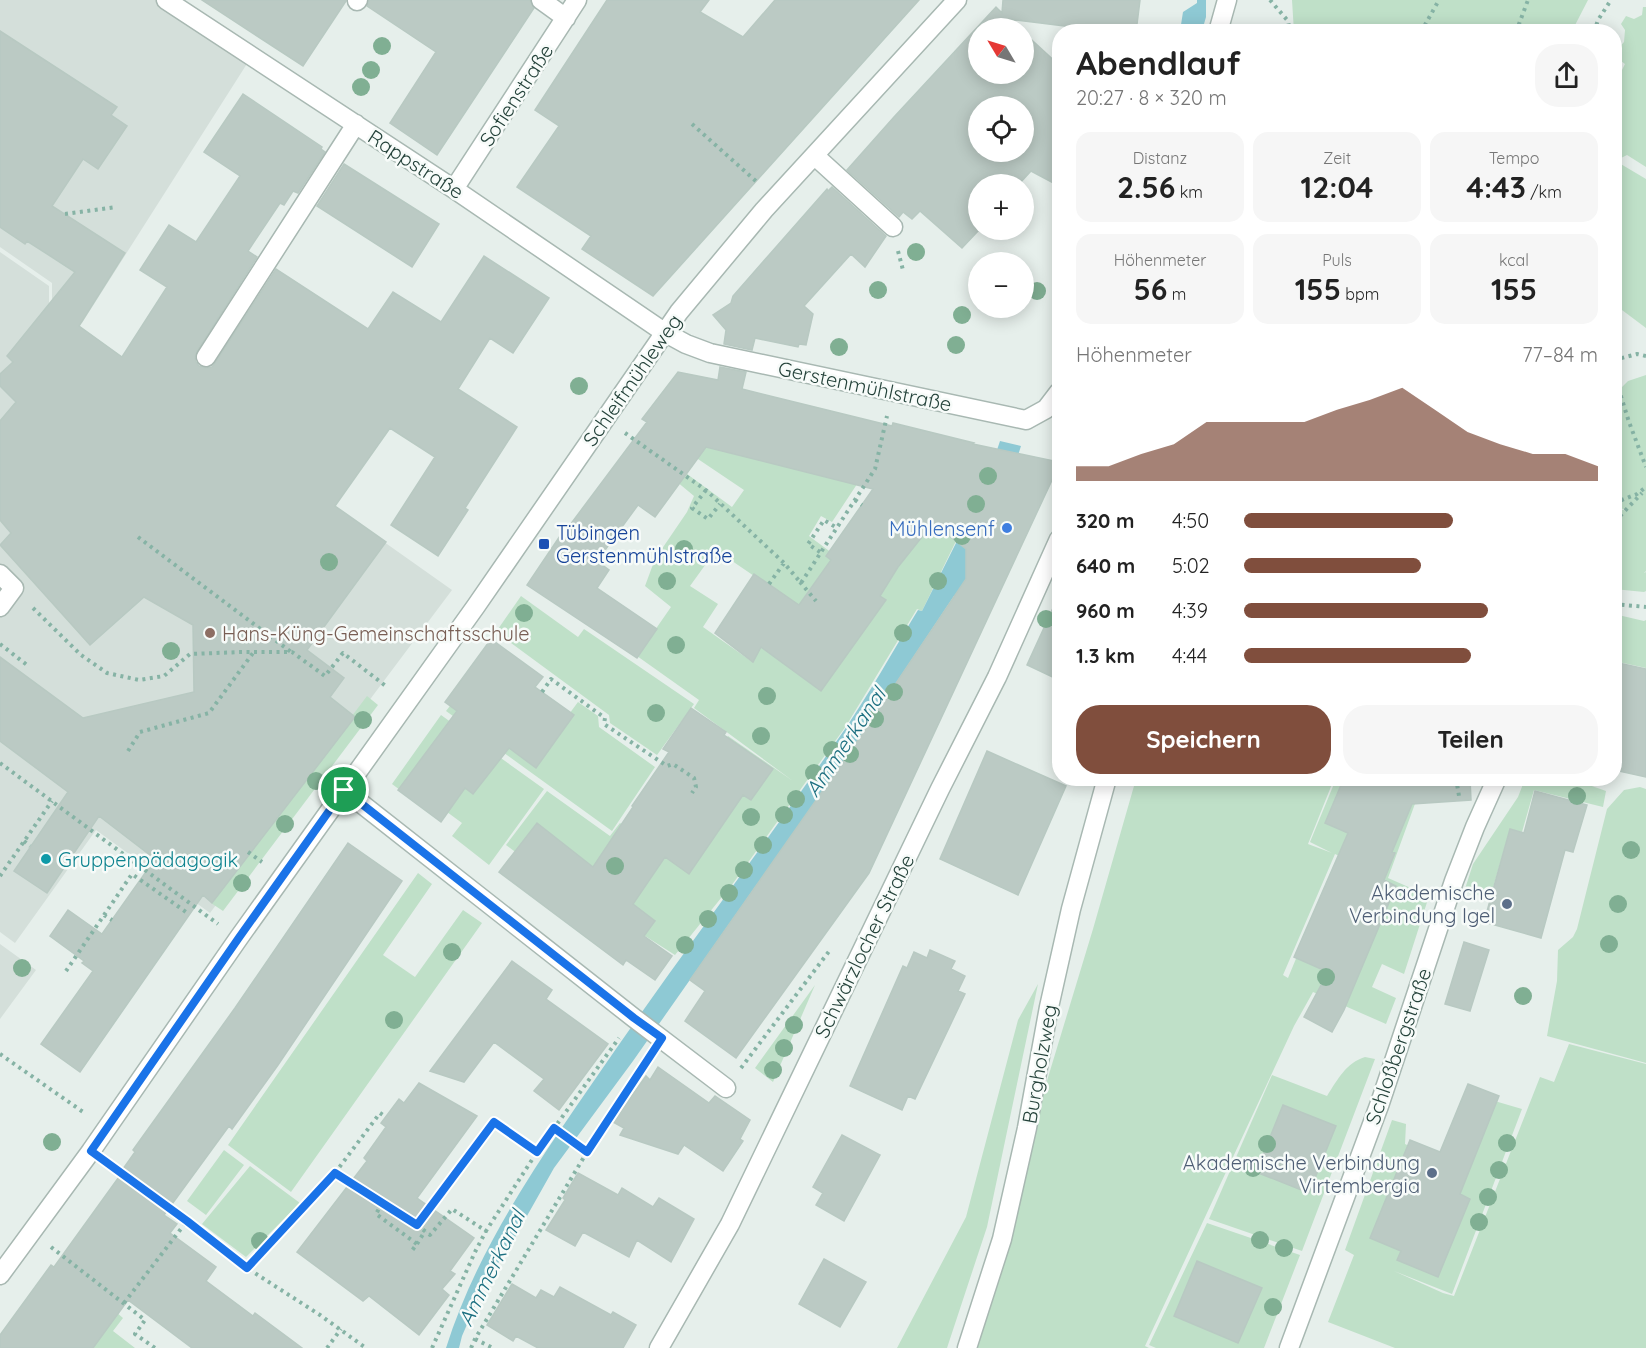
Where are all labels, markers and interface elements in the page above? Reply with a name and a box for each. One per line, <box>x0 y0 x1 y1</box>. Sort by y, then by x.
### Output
north arrow <box>968 18 1034 84</box>
map controls <box>968 18 1034 318</box>
street label: Sofienstraße <box>474 39 558 151</box>
text: Abendlauf <box>1076 42 1241 83</box>
button: share <box>1535 44 1598 107</box>
text: 20:27 · 8 × 320 m <box>1076 85 1227 110</box>
button: locate <box>968 96 1034 162</box>
street label: Rappstraße <box>363 124 469 204</box>
text: Distanz <box>1133 148 1187 168</box>
text: Zeit <box>1323 148 1351 168</box>
text: Tempo <box>1489 148 1539 168</box>
text: 2.56 <box>1117 168 1175 206</box>
text: 12:04 <box>1301 168 1374 206</box>
text: 4:43 <box>1466 168 1526 206</box>
button: + <box>968 174 1034 240</box>
text: km <box>1175 182 1203 202</box>
text: /km <box>1526 182 1562 202</box>
text: Höhenmeter <box>1114 250 1206 270</box>
text: Puls <box>1322 250 1352 270</box>
text: kcal <box>1499 250 1529 270</box>
button: − <box>968 252 1034 318</box>
text: 56 <box>1134 270 1167 308</box>
text: 155 <box>1295 270 1341 308</box>
text: 155 <box>1491 270 1537 308</box>
text: m <box>1167 284 1186 304</box>
text: bpm <box>1341 284 1379 304</box>
street label: Schleifmühleweg <box>577 309 687 451</box>
text: Höhenmeter <box>1076 342 1192 367</box>
text: 77–84 m <box>1522 342 1598 367</box>
street label: Gerstenmühlstraße <box>776 355 954 417</box>
text: 320 m <box>1076 508 1134 533</box>
text: 4:50 <box>1172 508 1209 533</box>
place label: Mühlensenf <box>889 516 995 541</box>
place label: Tübingen Gerstenmühlstraße <box>556 520 733 568</box>
marker: Mühlensenf <box>1000 521 1014 535</box>
marker: Tübingen Gerstenmühlstraße <box>537 537 551 551</box>
text: 640 m <box>1076 553 1135 578</box>
text: 5:02 <box>1172 553 1210 578</box>
text: 960 m <box>1076 598 1135 623</box>
text: 4:39 <box>1172 598 1208 623</box>
place label: Hans-Küng-Gemeinschaftsschule <box>222 621 530 646</box>
marker: Hans-Küng-Gemeinschaftsschule <box>203 626 217 640</box>
text: 1.3 km <box>1076 643 1135 668</box>
text: 4:44 <box>1172 643 1207 668</box>
water label: Ammerkanal <box>799 681 892 801</box>
button: Speichern <box>1076 705 1331 774</box>
button: Teilen <box>1343 705 1598 774</box>
pin <box>318 764 369 815</box>
icon: arrive <box>327 773 360 806</box>
place label: Gruppenpädagogik <box>58 847 238 872</box>
street label: Schwärzlocher Straße <box>809 850 919 1042</box>
marker: Gruppenpädagogik <box>39 852 53 866</box>
place label: Akademische Verbindung Igel <box>1349 880 1495 928</box>
marker: Akademische Verbindung Igel <box>1500 897 1514 911</box>
street label: Schloßbergstraße <box>1360 964 1436 1128</box>
street label: Burgholzweg <box>1016 1002 1062 1126</box>
place label: Akademische Verbindung Virtembergia <box>1183 1150 1420 1198</box>
marker: Akademische Verbindung Virtembergia <box>1425 1166 1439 1180</box>
water label: Ammerkanal <box>452 1204 531 1330</box>

